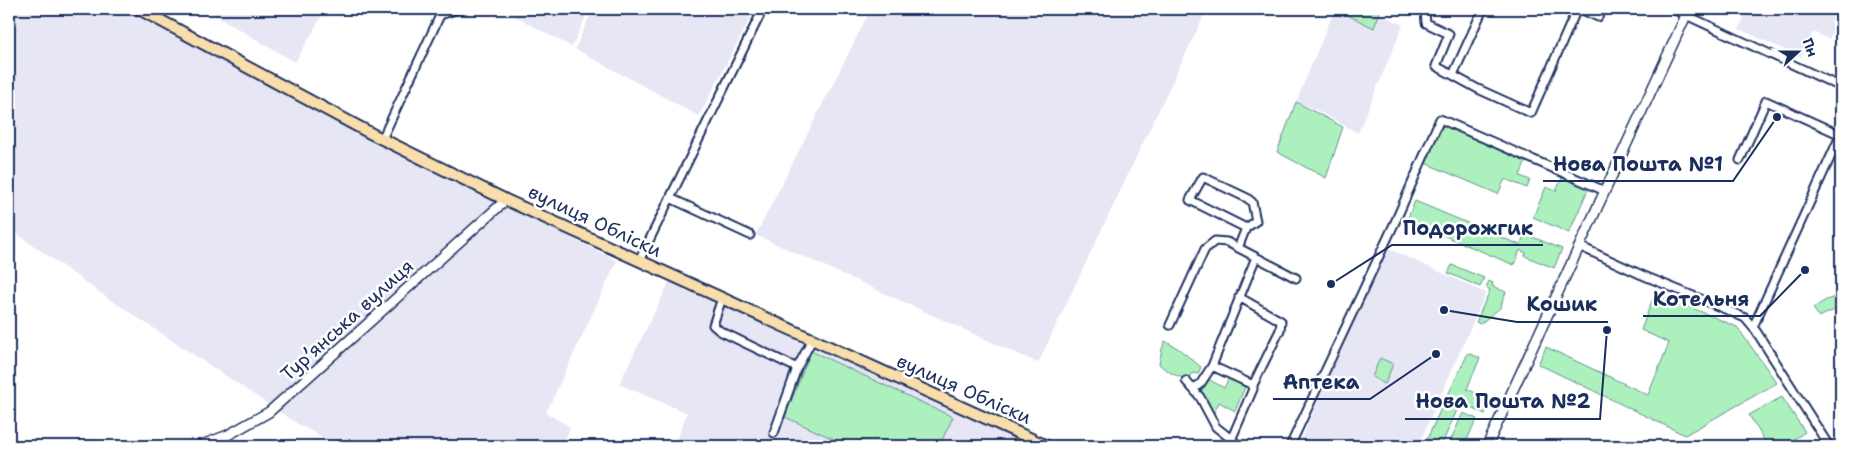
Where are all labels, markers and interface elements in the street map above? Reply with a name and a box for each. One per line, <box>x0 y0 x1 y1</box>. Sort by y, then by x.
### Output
north arrow <box>1772 28 1822 78</box>
text: Пн <box>1798 35 1822 59</box>
callout: Нова Пошта №1 <box>1543 146 1733 181</box>
text: Нова Пошта №1 <box>1553 151 1723 177</box>
street label: вулиця Обліски <box>524 179 666 263</box>
callout: Подорожгик <box>1392 210 1543 245</box>
text: Подорожгик <box>1403 215 1534 241</box>
street label: Турʼянська вулиця <box>275 254 419 386</box>
callout: Котельня <box>1643 281 1760 316</box>
text: Котельня <box>1653 286 1749 312</box>
callout: Кошик <box>1517 287 1608 322</box>
text: Кошик <box>1527 291 1598 317</box>
street label: вулиця Обліски <box>893 348 1035 430</box>
callout: Аптека <box>1273 364 1370 399</box>
text: Аптека <box>1283 369 1360 395</box>
callout: Нова Пошта №2 <box>1405 384 1600 419</box>
text: Нова Пошта №2 <box>1416 388 1591 414</box>

